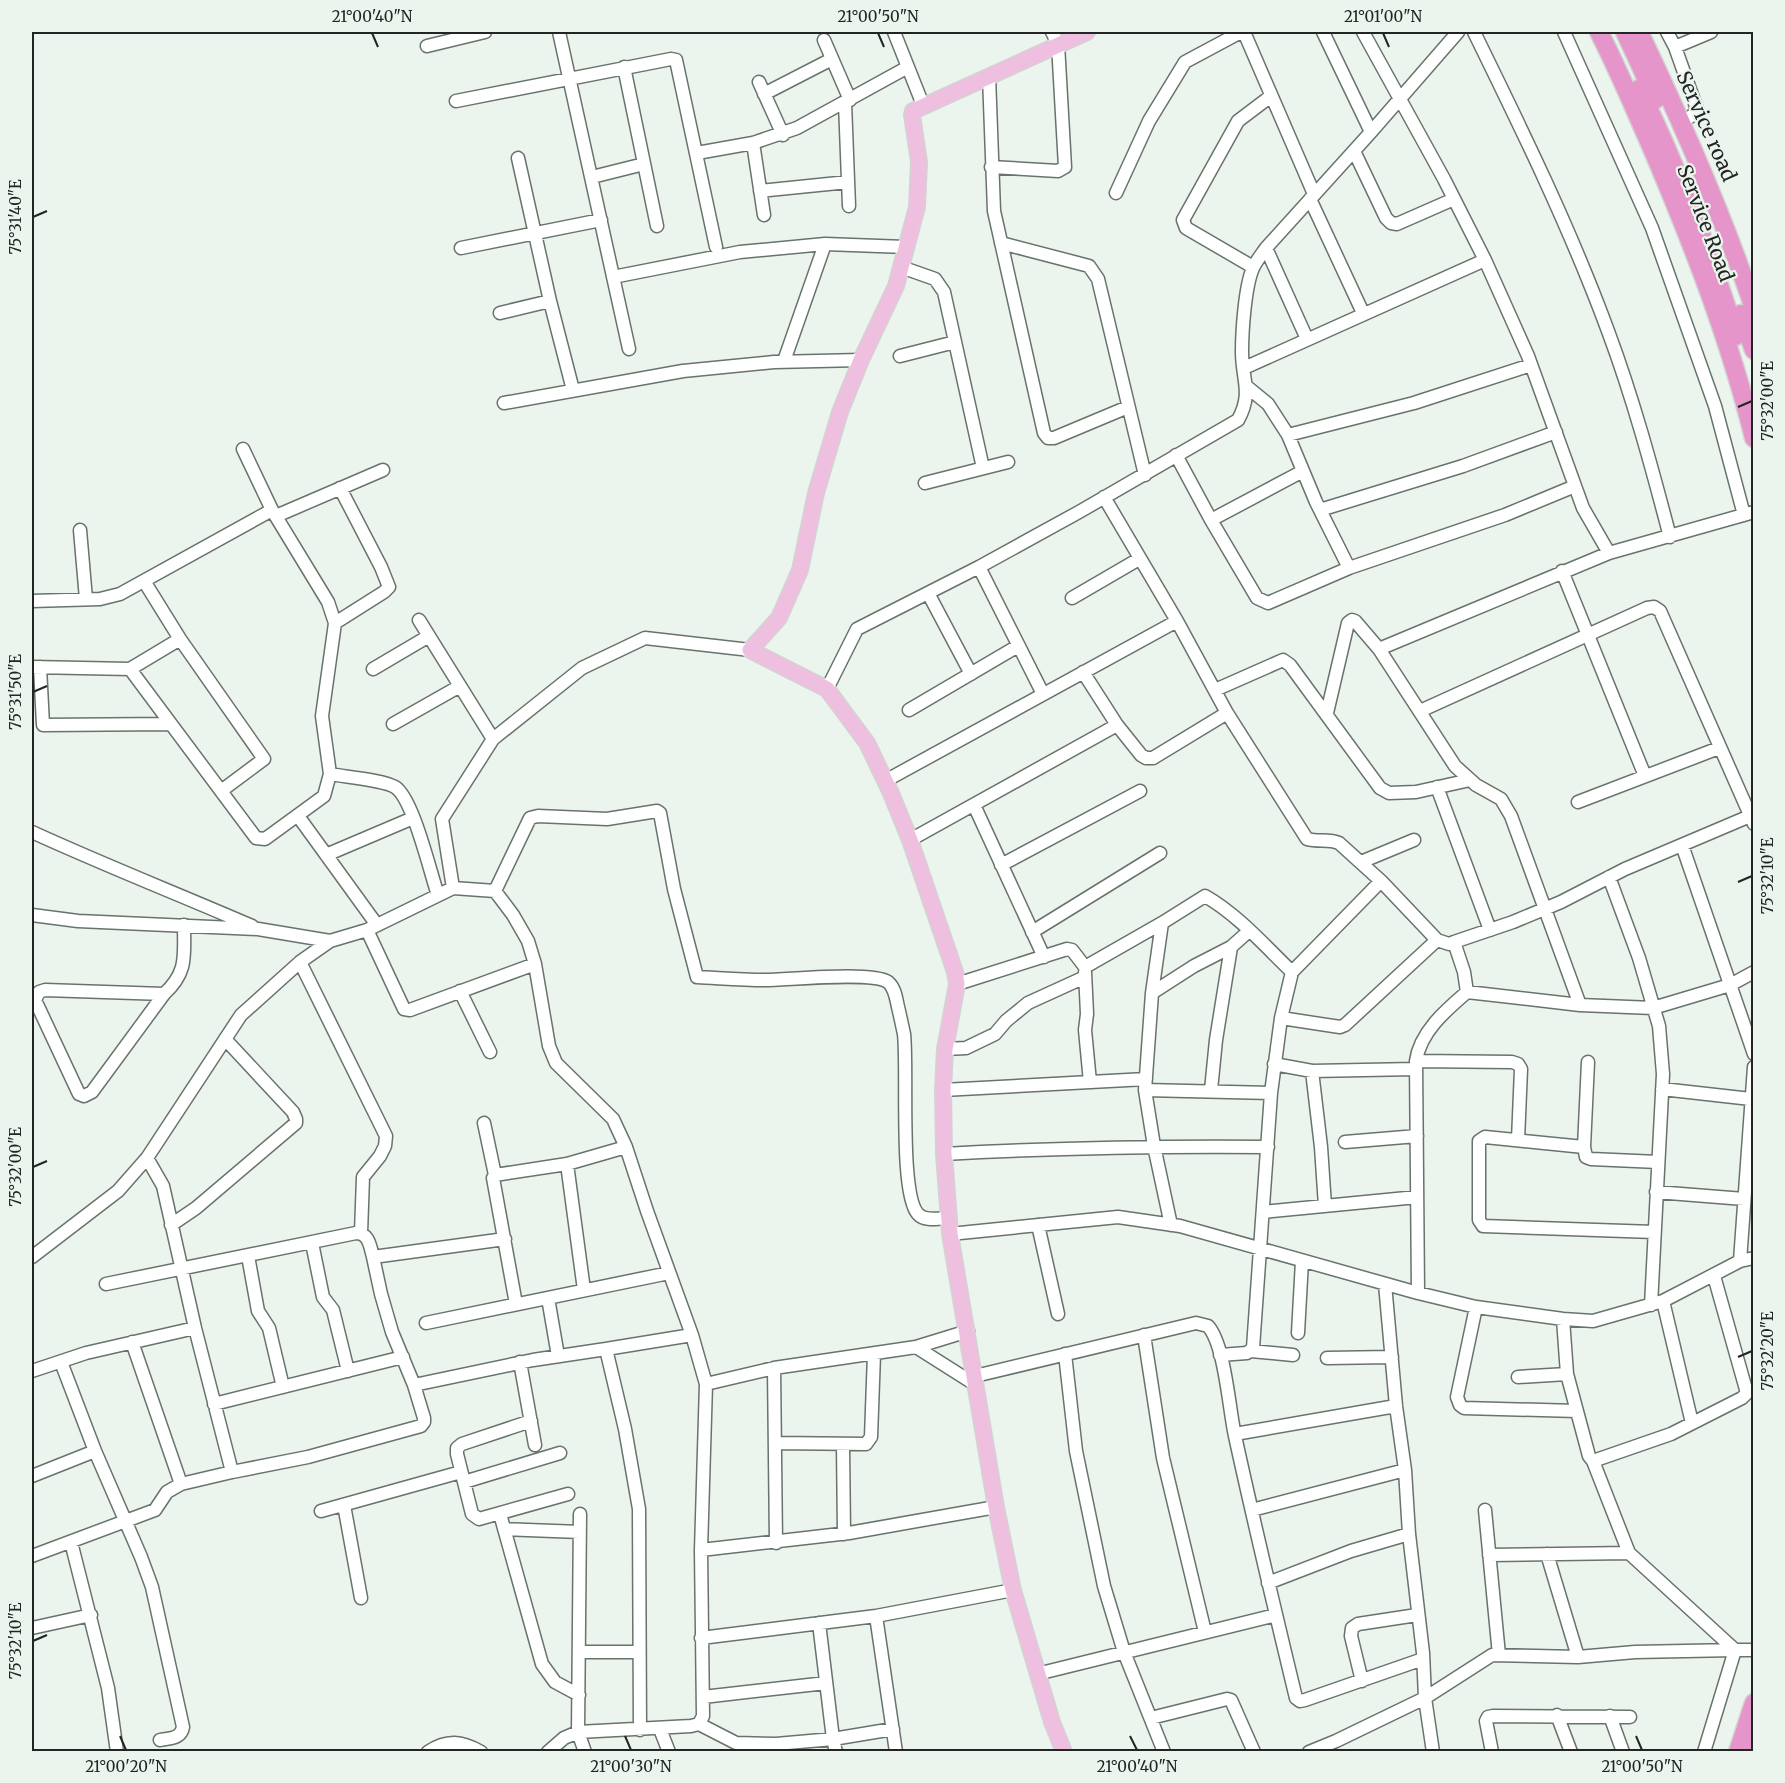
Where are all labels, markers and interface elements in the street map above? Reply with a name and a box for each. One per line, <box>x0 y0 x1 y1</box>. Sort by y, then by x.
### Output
text: 21°00'40"N <box>332 7 413 26</box>
text: 21°00'50"N <box>837 7 919 26</box>
text: 21°01'00"N <box>1344 7 1422 26</box>
street label: Service road <box>1672 67 1742 185</box>
street label: Service Road <box>1672 161 1740 285</box>
text: 75°31'40"E <box>6 179 25 255</box>
text: 75°32'00"E <box>1758 361 1777 441</box>
text: 75°31'50"E <box>6 654 25 730</box>
text: 75°32'10"E <box>1758 837 1777 914</box>
text: 75°32'00"E <box>6 1127 25 1207</box>
text: 75°32'20"E <box>1758 1311 1777 1390</box>
text: 75°32'10"E <box>6 1602 25 1679</box>
text: 21°00'20"N <box>85 1757 167 1776</box>
text: 21°00'30"N <box>590 1757 672 1776</box>
text: 21°00'40"N <box>1097 1757 1178 1776</box>
text: 21°00'50"N <box>1601 1757 1683 1776</box>

